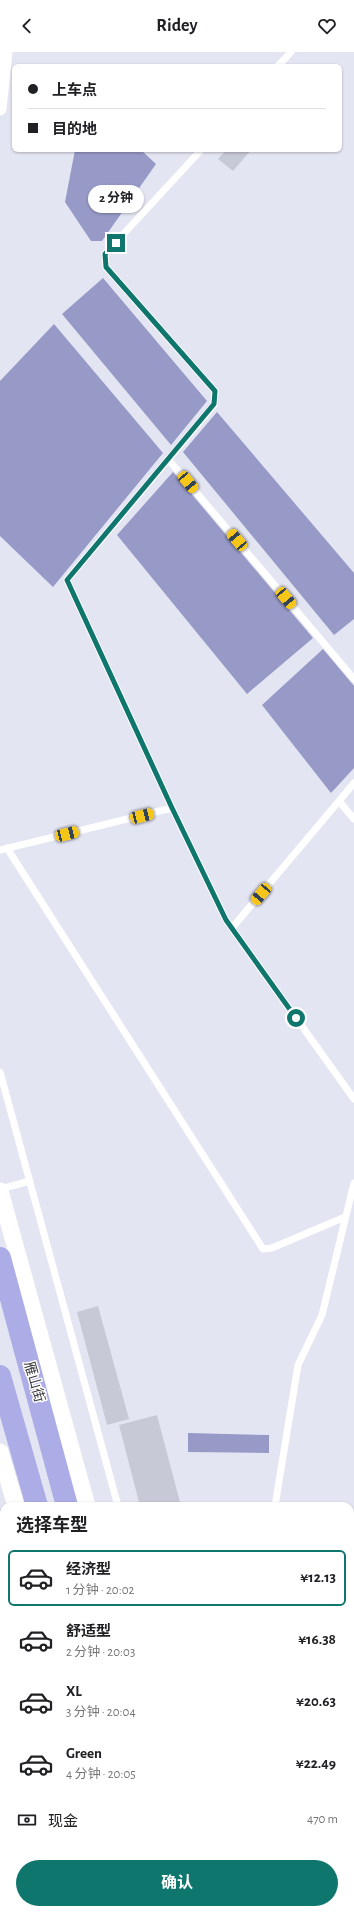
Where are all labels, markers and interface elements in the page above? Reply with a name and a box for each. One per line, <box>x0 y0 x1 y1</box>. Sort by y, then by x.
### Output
icon: back <box>16 15 38 37</box>
icon: heart <box>316 15 338 37</box>
text: Ridey <box>156 17 198 35</box>
text: 上车点 <box>52 83 97 98</box>
text: 目的地 <box>52 122 97 137</box>
callout: 2 分钟 <box>88 185 144 213</box>
text: 2 分钟 <box>99 192 133 205</box>
route end <box>107 234 125 252</box>
car <box>176 469 200 495</box>
car <box>225 527 249 553</box>
car <box>274 585 298 611</box>
car <box>129 807 155 825</box>
car <box>54 825 80 843</box>
car <box>249 881 273 907</box>
route start <box>287 1009 305 1027</box>
street label: 雁山街 <box>21 1360 47 1404</box>
text: 选择车型 <box>16 1517 88 1535</box>
icon: car <box>18 1560 54 1596</box>
text: 经济型 <box>66 1562 111 1577</box>
text: ¥12.13 <box>300 1570 336 1585</box>
text: 1 分钟 · 20:02 <box>66 1584 134 1597</box>
icon: car <box>18 1622 54 1658</box>
text: 舒适型 <box>66 1624 111 1639</box>
text: ¥16.38 <box>298 1632 336 1647</box>
text: 2 分钟 · 20:03 <box>66 1646 135 1659</box>
icon: car <box>18 1684 54 1720</box>
text: XL <box>66 1684 82 1699</box>
text: ¥20.63 <box>296 1694 336 1709</box>
text: 3 分钟 · 20:04 <box>66 1706 136 1719</box>
icon: car <box>18 1746 54 1782</box>
text: Green <box>66 1746 102 1761</box>
text: ¥22.49 <box>296 1756 336 1771</box>
text: 4 分钟 · 20:05 <box>66 1768 136 1781</box>
icon: cash <box>16 1809 38 1831</box>
text: 470 m <box>307 1813 338 1826</box>
text: 现金 <box>48 1814 78 1829</box>
button: 确认 <box>16 1860 338 1906</box>

